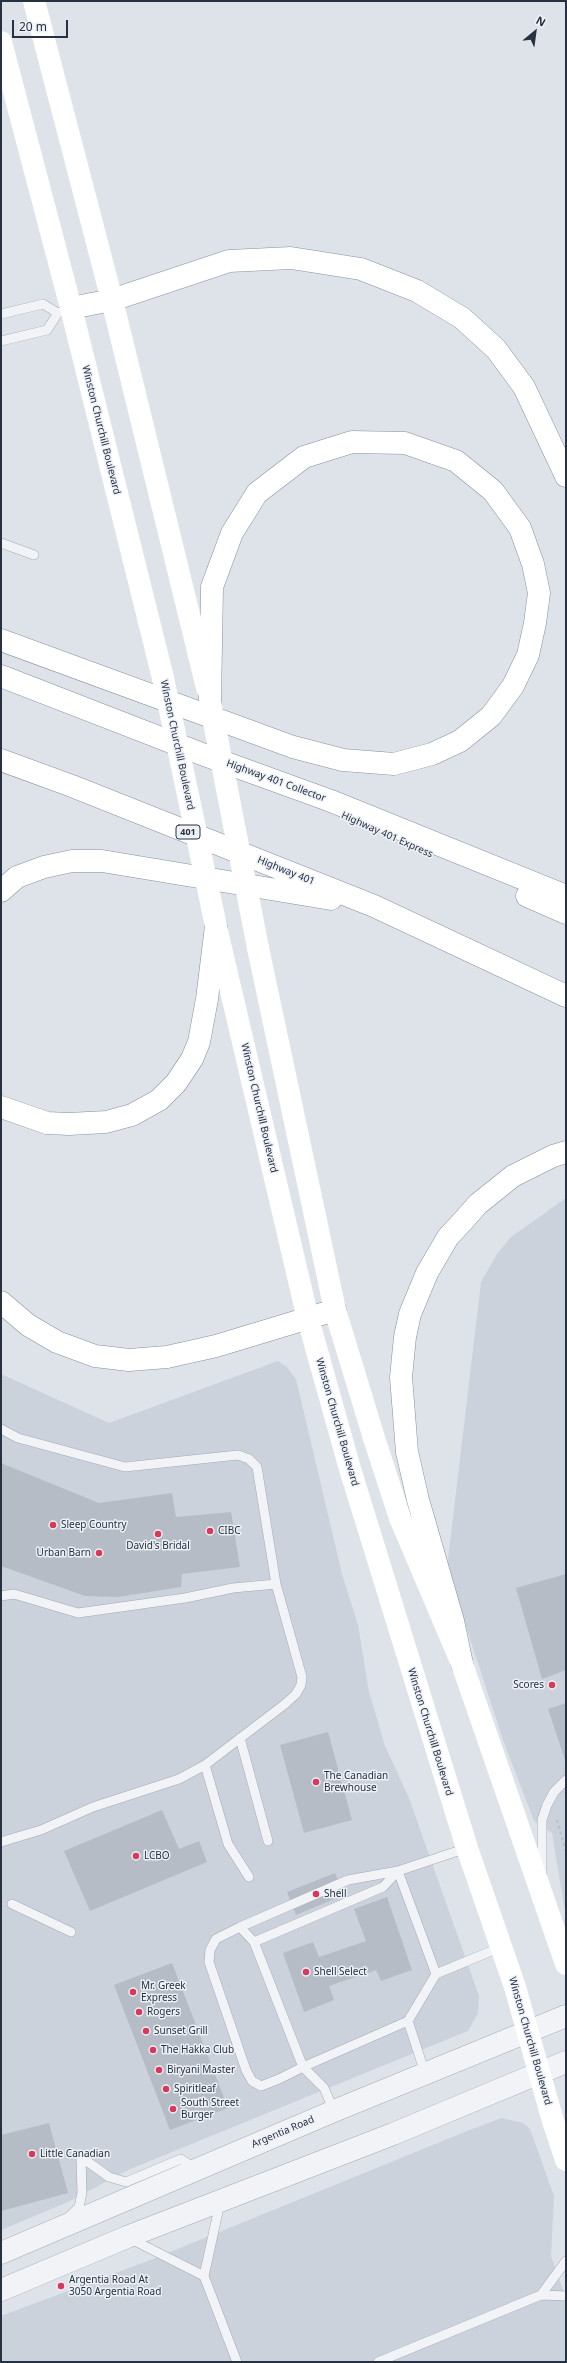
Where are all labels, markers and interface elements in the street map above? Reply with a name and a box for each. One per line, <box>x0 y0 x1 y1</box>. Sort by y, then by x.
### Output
scale bar <box>14 12 70 38</box>
north arrow <box>515 12 555 52</box>
text: N <box>534 12 549 30</box>
text: 20 m <box>19 18 47 35</box>
street label: Winston Churchill Boulevard <box>79 364 123 496</box>
street label: Winston Churchill Boulevard <box>157 679 197 811</box>
street label: Highway 401 Collector <box>225 757 327 805</box>
street label: Highway 401 Express <box>339 809 435 861</box>
road number: 401 <box>176 825 200 839</box>
street label: Highway 401 <box>256 854 316 888</box>
street label: Winston Churchill Boulevard <box>238 1042 280 1174</box>
street label: Winston Churchill Boulevard <box>313 1357 361 1487</box>
place label: Sleep Country <box>61 1519 127 1531</box>
marker: Sleep Country <box>48 1520 58 1530</box>
place label: CIBC <box>218 1525 241 1537</box>
marker: CIBC <box>205 1526 215 1536</box>
marker: David's Bridal <box>153 1529 163 1539</box>
place label: David's Bridal <box>126 1540 190 1552</box>
place label: Urban Barn <box>37 1547 91 1559</box>
marker: Urban Barn <box>94 1548 104 1558</box>
street label: Winston Churchill Boulevard <box>405 1667 455 1797</box>
place label: Scores <box>513 1679 544 1691</box>
marker: Scores <box>547 1680 557 1690</box>
place label: The Canadian Brewhouse <box>324 1770 388 1794</box>
marker: The Canadian Brewhouse <box>311 1777 321 1787</box>
place label: LCBO <box>144 1850 170 1862</box>
marker: LCBO <box>131 1851 141 1861</box>
place label: Shell <box>324 1888 346 1900</box>
marker: Shell <box>311 1889 321 1899</box>
place label: Shell Select <box>314 1966 367 1978</box>
marker: Shell Select <box>301 1967 311 1977</box>
street label: Winston Churchill Boulevard <box>506 1976 554 2106</box>
place label: Mr. Greek Express <box>141 1980 186 2004</box>
marker: Mr. Greek Express <box>128 1987 138 1997</box>
place label: Rogers <box>147 2006 180 2018</box>
marker: Rogers <box>134 2007 144 2017</box>
place label: Sunset Grill <box>154 2025 208 2037</box>
marker: Sunset Grill <box>141 2026 151 2036</box>
place label: The Hakka Club <box>161 2044 234 2056</box>
marker: The Hakka Club <box>148 2045 158 2055</box>
place label: Biryani Master <box>167 2064 235 2076</box>
marker: Biryani Master <box>154 2065 164 2075</box>
place label: Spiritleaf <box>174 2083 216 2095</box>
marker: Spiritleaf <box>161 2084 171 2094</box>
place label: South Street Burger <box>181 2097 239 2120</box>
marker: South Street Burger <box>168 2104 178 2114</box>
street label: Argentia Road <box>250 2113 316 2151</box>
place label: Little Canadian <box>40 2148 110 2160</box>
marker: Little Canadian <box>27 2149 37 2159</box>
place label: Argentia Road At 3050 Argentia Road <box>69 2274 161 2298</box>
marker: Argentia Road At 3050 Argentia Road <box>56 2281 66 2291</box>

